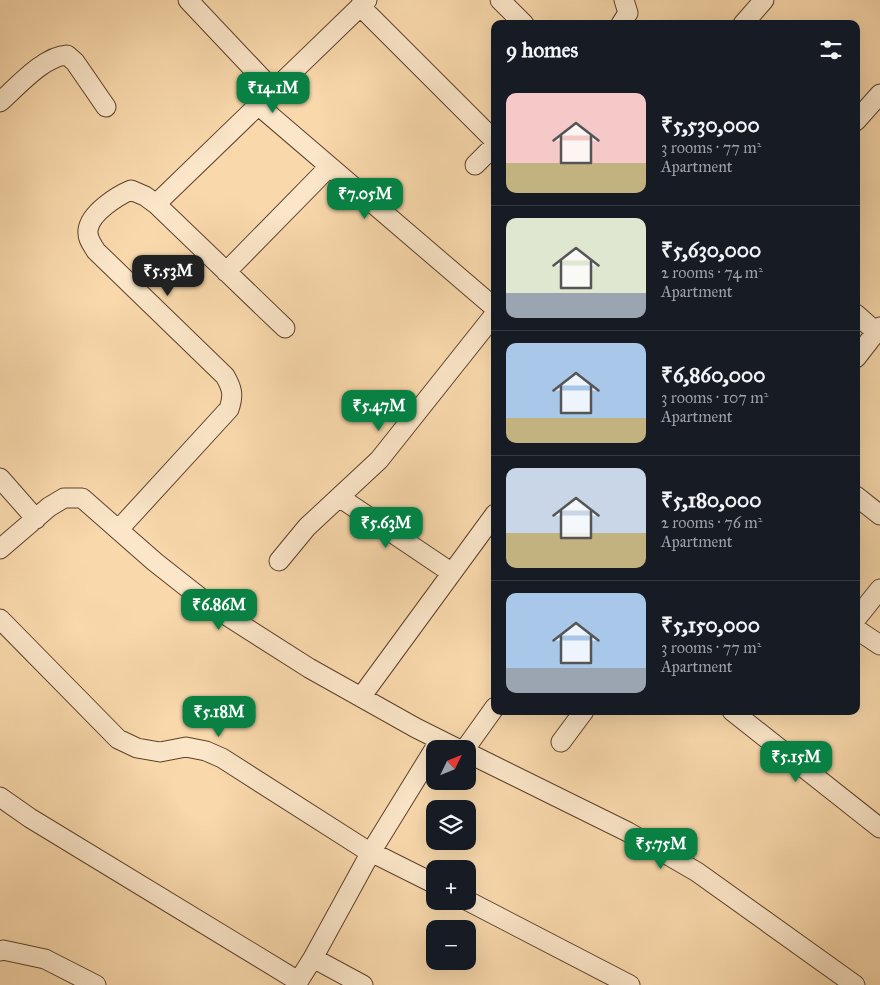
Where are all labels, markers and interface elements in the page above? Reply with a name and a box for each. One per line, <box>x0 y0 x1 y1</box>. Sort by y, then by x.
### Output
icon: filters <box>817 36 845 64</box>
text: 9 homes <box>506 37 578 63</box>
pin: ₹14.1M <box>232 72 314 114</box>
text: ₹14.1M <box>248 78 298 97</box>
text: ₹5,530,000 <box>661 112 760 138</box>
icon: home <box>546 113 606 173</box>
text: 3 rooms · 77 m² <box>661 138 761 157</box>
text: Apartment <box>661 157 733 176</box>
pin: ₹7.05M <box>324 178 406 220</box>
text: ₹7.05M <box>338 184 392 203</box>
text: ₹5,630,000 <box>661 237 761 263</box>
icon: home <box>546 238 606 298</box>
pin: ₹5.53M <box>127 254 209 297</box>
text: ₹5.53M <box>143 261 193 280</box>
text: 2 rooms · 74 m² <box>661 263 763 282</box>
text: Apartment <box>661 282 733 301</box>
text: ₹6,860,000 <box>661 362 765 388</box>
icon: home <box>546 363 606 423</box>
text: 3 rooms · 107 m² <box>661 388 768 407</box>
pin: ₹5.47M <box>338 390 420 432</box>
text: ₹5.47M <box>353 396 405 415</box>
text: Apartment <box>661 407 733 426</box>
text: ₹5,180,000 <box>661 487 761 513</box>
icon: home <box>546 488 606 548</box>
pin: ₹5.63M <box>345 506 427 549</box>
text: ₹5.63M <box>361 513 411 532</box>
text: 2 rooms · 76 m² <box>661 513 762 532</box>
text: Apartment <box>661 532 733 551</box>
pin: ₹6.86M <box>178 588 260 631</box>
text: ₹6.86M <box>192 595 246 614</box>
text: ₹5,150,000 <box>661 612 760 638</box>
icon: home <box>546 613 606 673</box>
text: 3 rooms · 77 m² <box>661 638 761 657</box>
text: Apartment <box>661 657 733 676</box>
pin: ₹5.18M <box>178 696 260 738</box>
text: ₹5.18M <box>194 702 244 721</box>
north arrow <box>426 740 476 790</box>
map controls <box>426 740 476 970</box>
pin: ₹5.15M <box>755 740 837 783</box>
text: ₹5.15M <box>771 747 821 766</box>
button: layers <box>426 800 476 850</box>
pin: ₹5.75M <box>620 828 702 870</box>
text: ₹5.75M <box>635 834 687 853</box>
button: + <box>426 860 476 910</box>
button: − <box>426 920 476 970</box>

